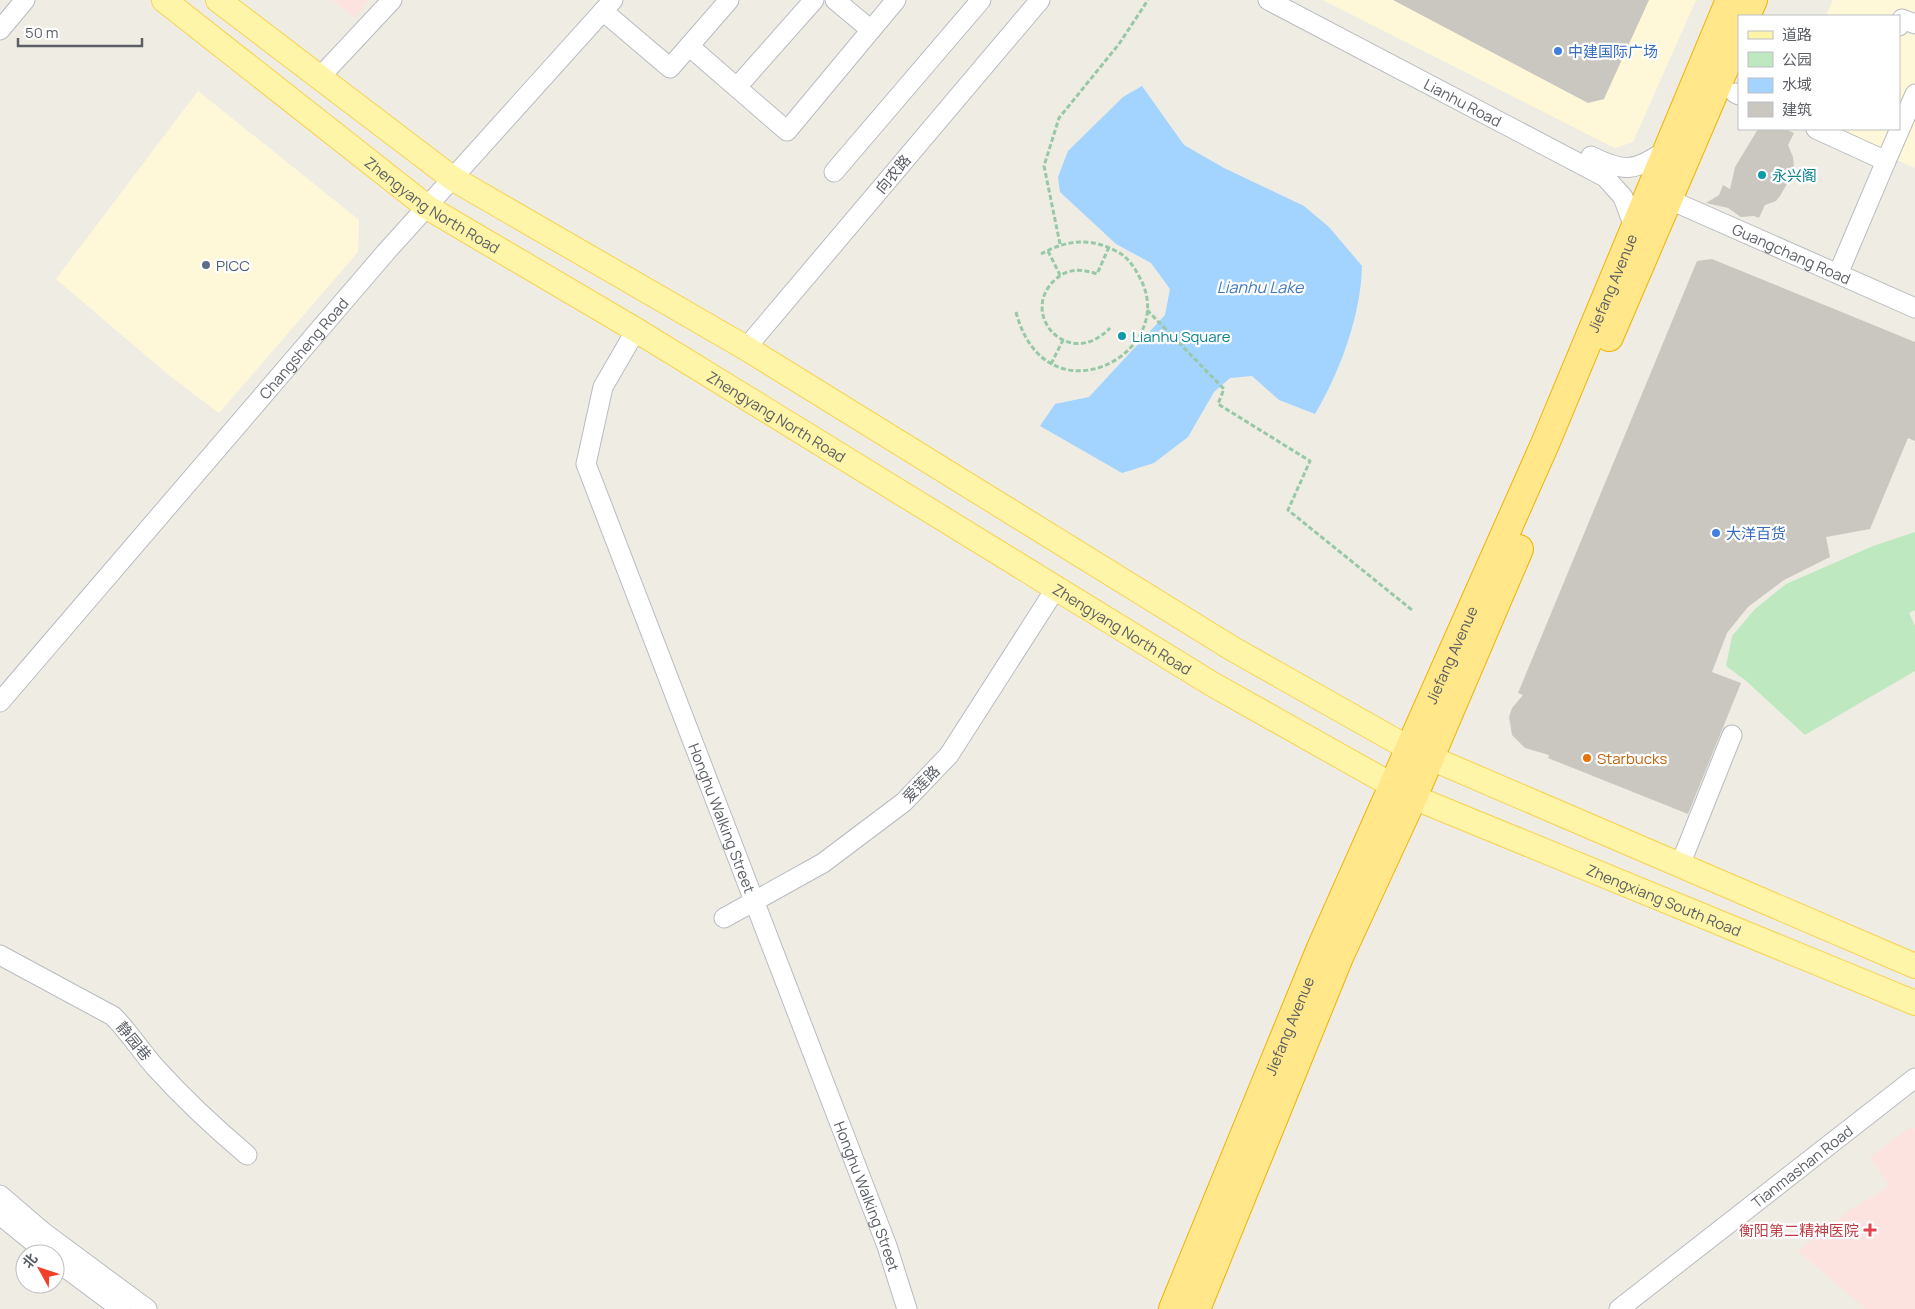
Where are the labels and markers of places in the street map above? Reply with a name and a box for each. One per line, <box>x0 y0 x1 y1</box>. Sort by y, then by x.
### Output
place label: 中建国际广场 <box>1568 41 1658 62</box>
marker: 中建国际广场 <box>1552 45 1564 57</box>
place label: 永兴阁 <box>1772 165 1817 186</box>
marker: 永兴阁 <box>1756 169 1768 181</box>
place label: PICC <box>216 255 250 276</box>
marker: PICC <box>200 259 212 271</box>
place label: Lianhu Square <box>1132 326 1231 347</box>
marker: Lianhu Square <box>1116 330 1128 342</box>
place label: 大洋百货 <box>1726 523 1786 544</box>
marker: 大洋百货 <box>1710 527 1722 539</box>
place label: Starbucks <box>1597 748 1667 769</box>
marker: Starbucks <box>1581 752 1593 764</box>
place label: 衡阳第二精神医院 <box>1739 1220 1859 1241</box>
marker: 衡阳第二精神医院 <box>1863 1223 1877 1237</box>

